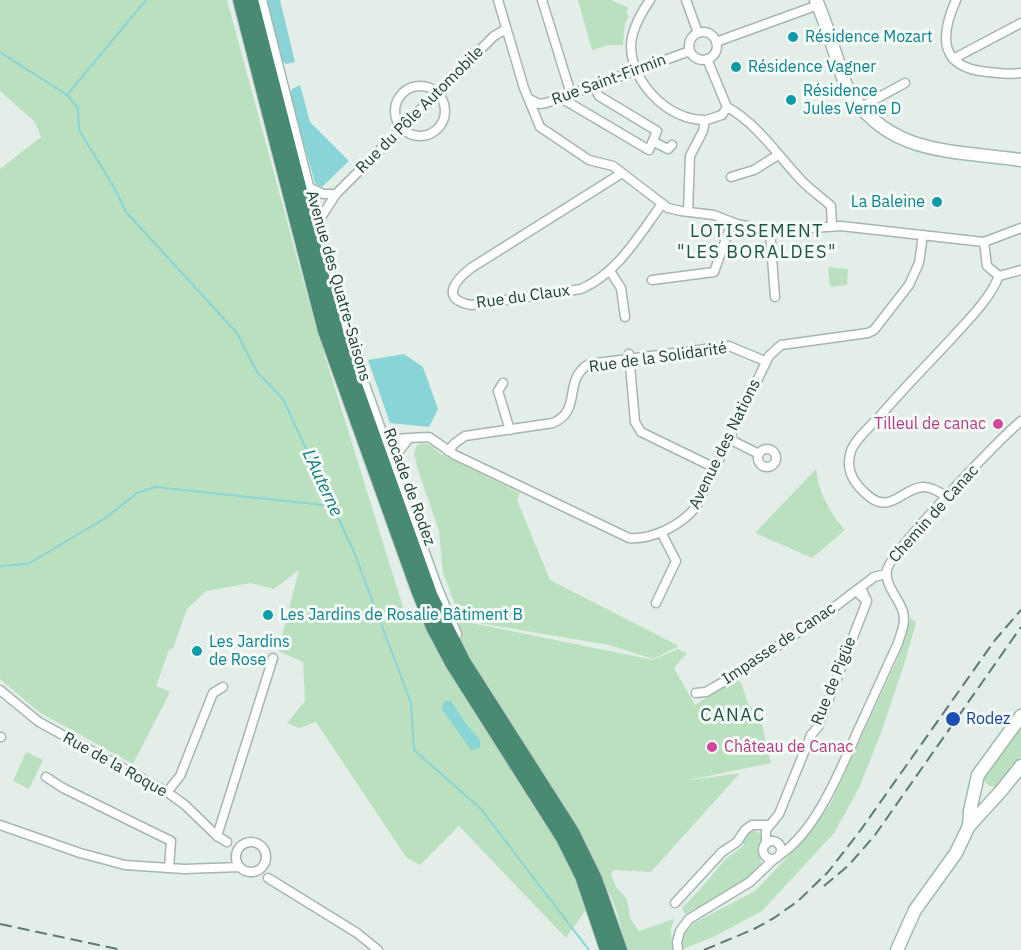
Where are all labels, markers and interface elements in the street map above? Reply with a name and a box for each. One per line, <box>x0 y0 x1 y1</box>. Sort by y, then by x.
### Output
place label: Résidence Mozart <box>805 27 933 47</box>
marker: Résidence Mozart <box>786 30 800 44</box>
street label: Rue du Pôle Automobile <box>352 42 488 178</box>
street label: Rue Saint-Firmin <box>549 50 669 110</box>
place label: Résidence Vagner <box>748 57 876 77</box>
marker: Résidence Vagner <box>729 60 743 74</box>
place label: Résidence Jules Verne D <box>803 81 901 119</box>
marker: Résidence Jules Verne D <box>784 93 798 107</box>
street label: Avenue des Quatre-Saisons <box>302 188 374 384</box>
place label: La Baleine <box>851 192 925 212</box>
marker: La Baleine <box>930 195 944 209</box>
district label: LOTISSEMENT "LES BORALDES" <box>677 221 837 264</box>
street label: Rue du Claux <box>475 281 571 313</box>
street label: Rue de la Solidarité <box>588 339 728 377</box>
street label: Avenue des Nations <box>685 376 765 512</box>
place label: Tilleul de canac <box>874 414 986 434</box>
marker: Tilleul de canac <box>991 417 1005 431</box>
street label: Rocade de Rodez <box>379 426 439 548</box>
water label: L'Auterne <box>297 446 347 520</box>
street label: Chemin de Canac <box>885 461 983 567</box>
street label: Impasse de Canac <box>719 599 839 689</box>
place label: Les Jardins de Rosalie Bâtiment B <box>280 605 523 625</box>
marker: Les Jardins de Rosalie Bâtiment B <box>261 608 275 622</box>
place label: Les Jardins de Rose <box>209 632 290 670</box>
street label: Rue de Pigüe <box>808 634 860 728</box>
marker: Les Jardins de Rose <box>190 644 204 658</box>
district label: CANAC <box>700 705 766 727</box>
place label: Rodez <box>966 709 1010 729</box>
marker: Rodez <box>944 710 962 728</box>
street label: Rue de la Roque <box>59 728 171 802</box>
place label: Château de Canac <box>724 737 853 757</box>
marker: Château de Canac <box>705 740 719 754</box>

